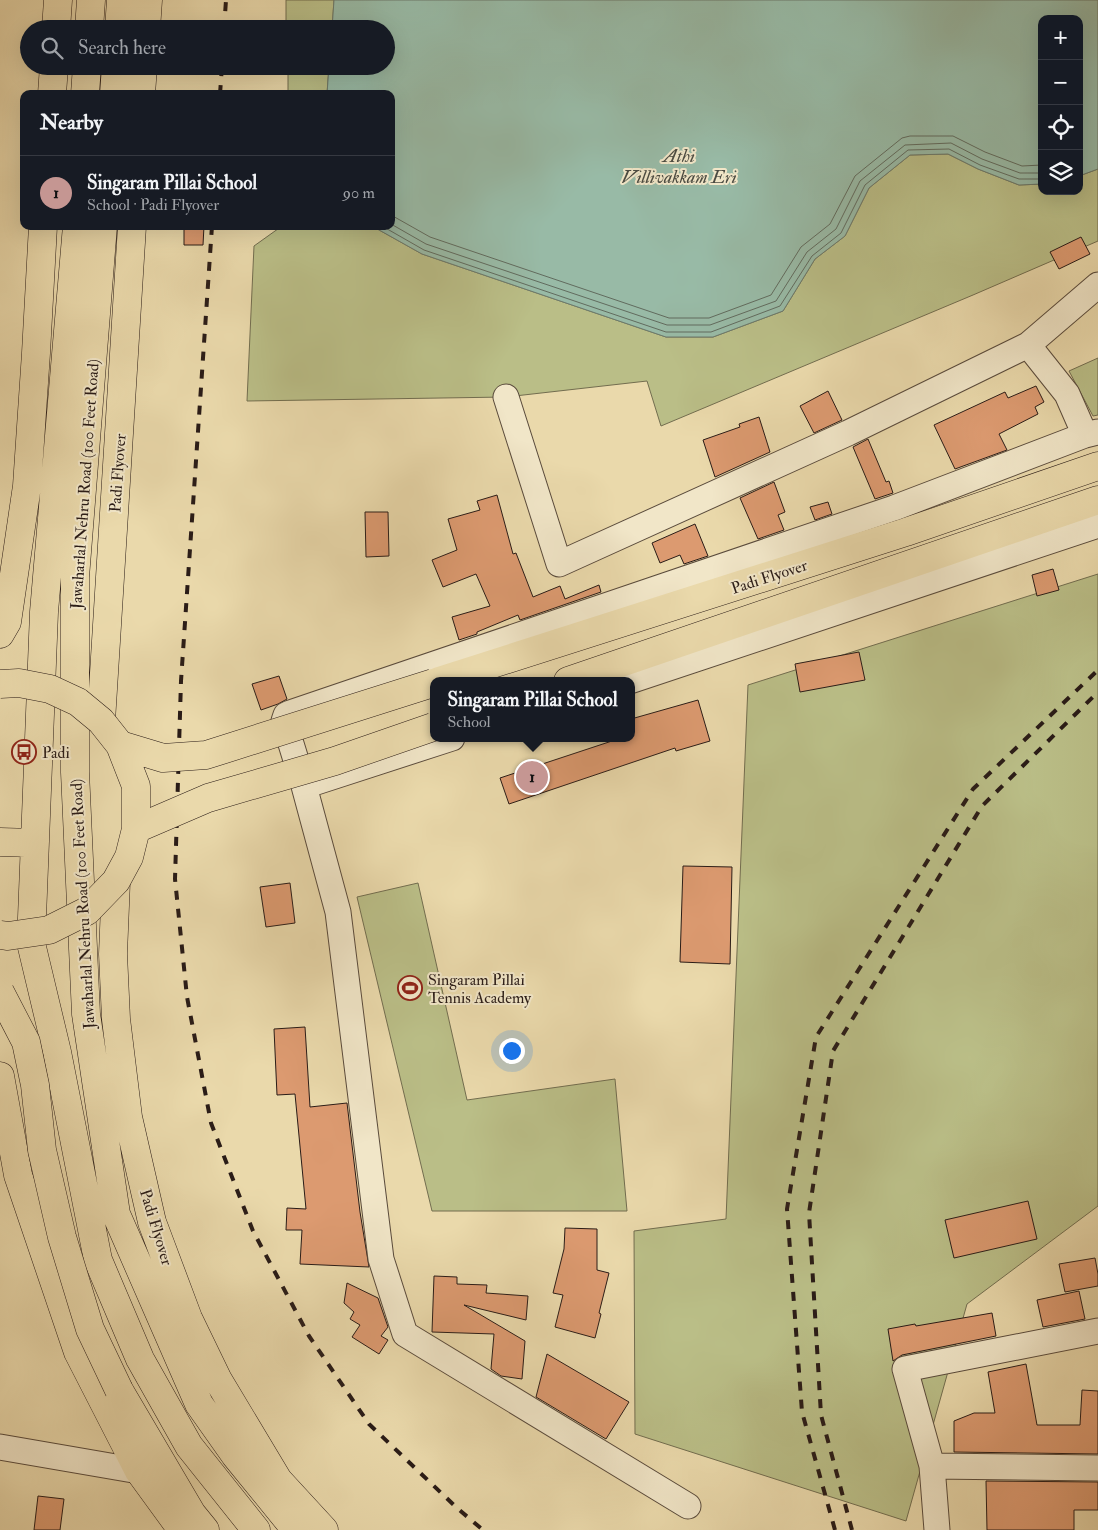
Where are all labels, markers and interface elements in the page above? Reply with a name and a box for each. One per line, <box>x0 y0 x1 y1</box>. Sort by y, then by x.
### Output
map controls <box>1038 15 1083 195</box>
button: + <box>1038 15 1083 60</box>
search box <box>20 20 395 75</box>
icon: search <box>38 34 66 62</box>
text: Search here <box>78 36 166 60</box>
button: − <box>1038 60 1083 105</box>
button: locate <box>1038 105 1083 150</box>
text: Nearby <box>40 109 103 136</box>
water label: Athi Villivakkam Eri <box>621 145 737 189</box>
button: layers <box>1038 150 1083 195</box>
text: Singaram Pillai School <box>87 171 257 195</box>
text: 1 <box>53 183 59 203</box>
text: 90 m <box>343 183 375 203</box>
text: School · Padi Flyover <box>87 195 219 215</box>
street label: Jawaharlal Nehru Road (100 Feet Road) <box>66 358 105 611</box>
street label: Padi Flyover <box>105 433 131 513</box>
street label: Padi Flyover <box>729 555 810 599</box>
popup <box>430 677 635 742</box>
text: Singaram Pillai School <box>447 688 618 712</box>
text: School <box>447 712 491 732</box>
bus stop icon: Padi <box>11 739 37 765</box>
place label: Padi <box>42 743 70 763</box>
pin: 1 <box>516 758 548 796</box>
street label: Jawaharlal Nehru Road (100 Feet Road) <box>66 778 101 1031</box>
place label: Singaram Pillai Tennis Academy <box>428 970 532 1008</box>
sports icon: Singaram Pillai Tennis Academy <box>397 975 423 1001</box>
your location <box>499 1038 525 1064</box>
street label: Padi Flyover <box>135 1187 177 1268</box>

